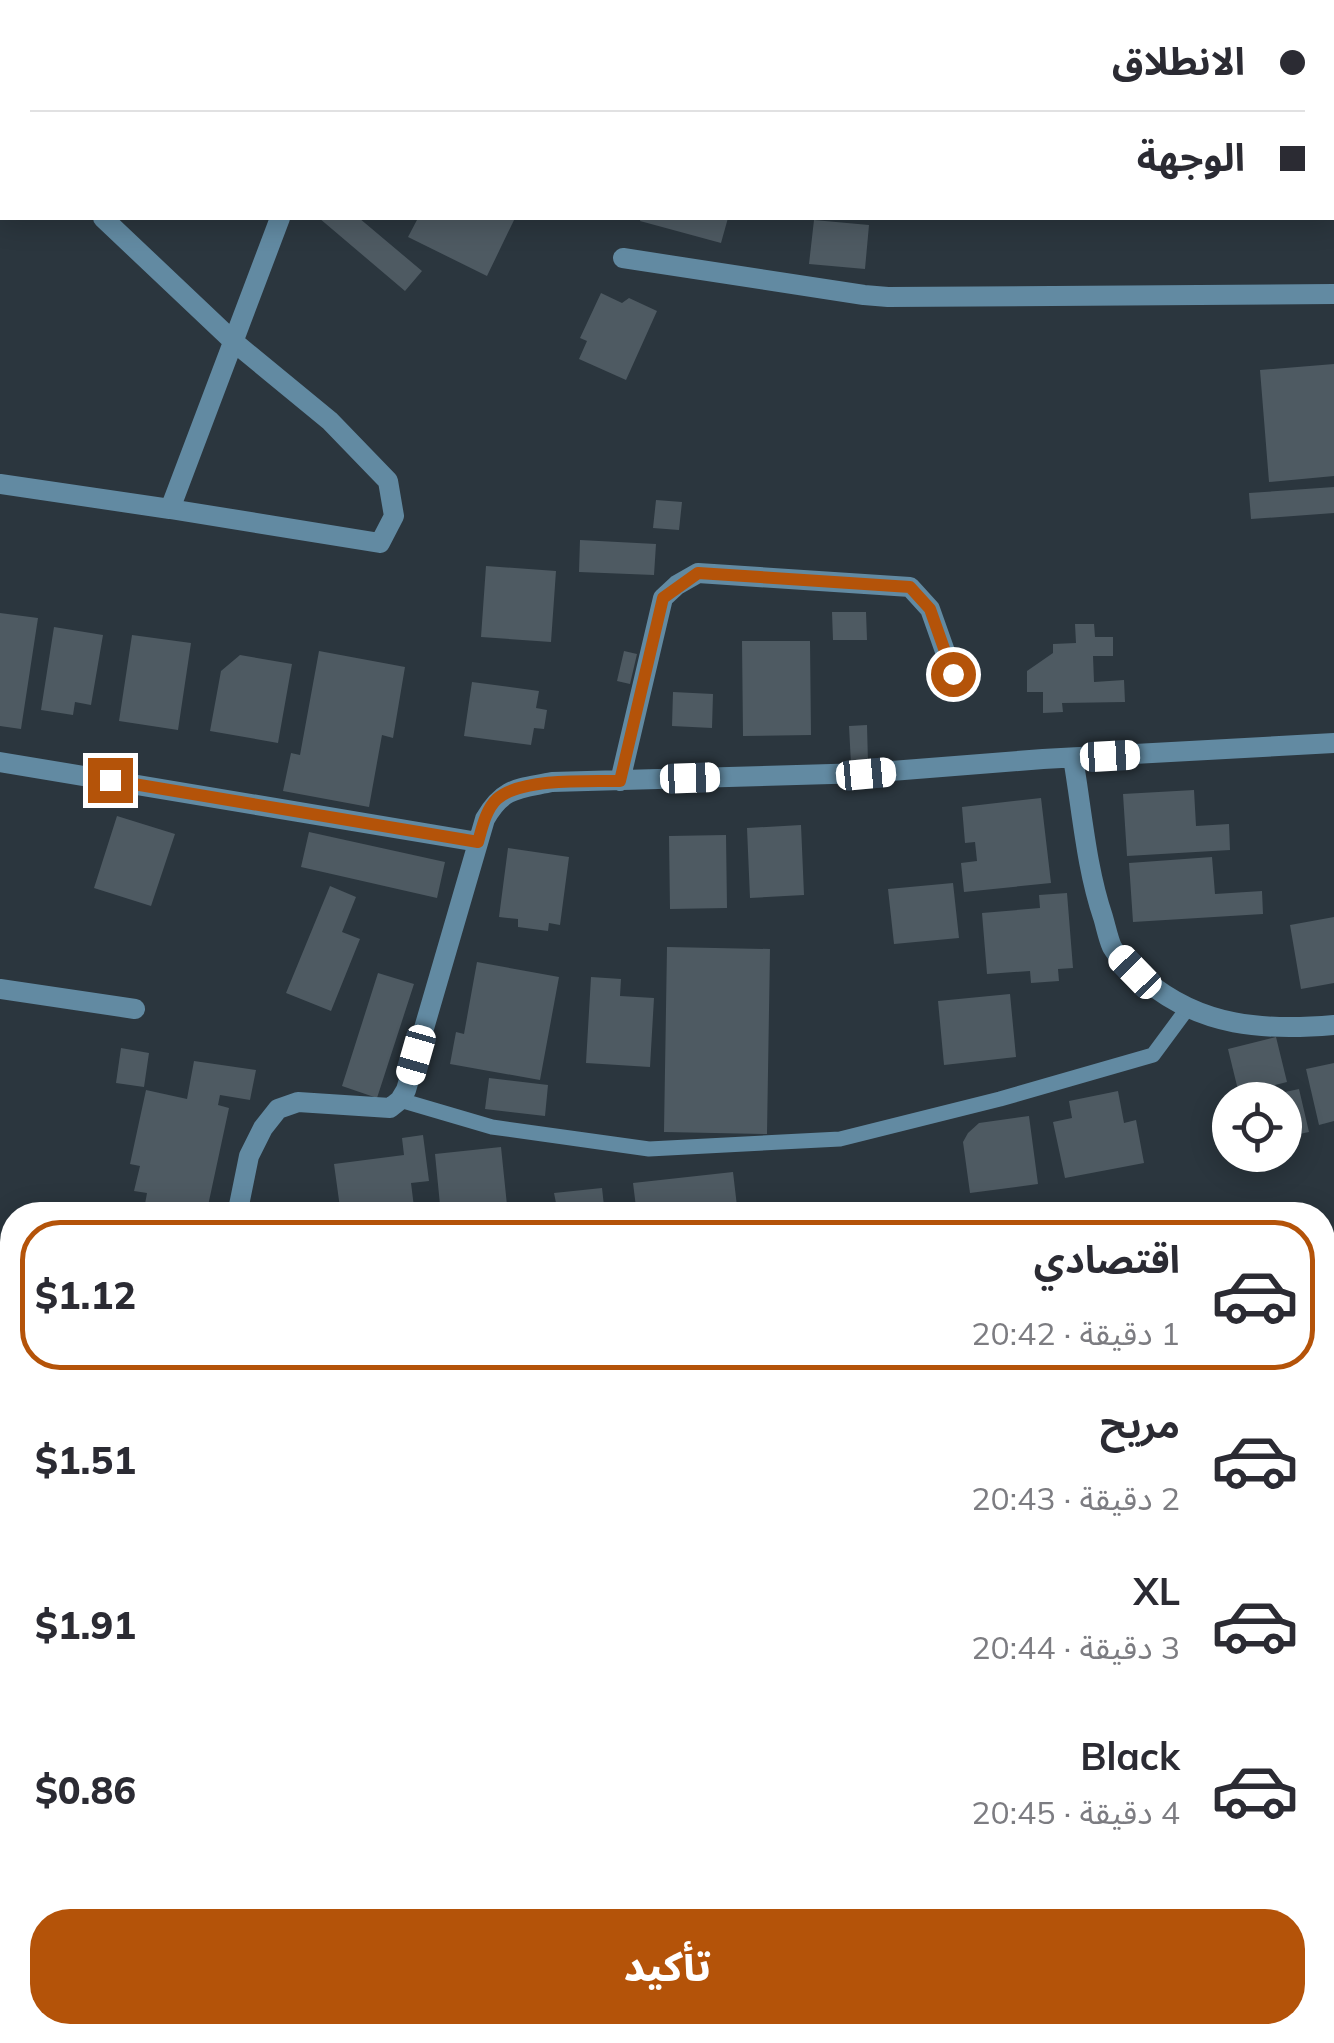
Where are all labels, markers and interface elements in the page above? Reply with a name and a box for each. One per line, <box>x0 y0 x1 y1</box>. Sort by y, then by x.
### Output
text: الانطلاق <box>1112 37 1245 85</box>
text: الوجهة <box>1137 133 1245 181</box>
route start <box>931 652 976 697</box>
car <box>1079 739 1141 773</box>
car <box>835 756 897 792</box>
route end <box>88 758 133 803</box>
car <box>659 762 721 794</box>
car <box>1103 940 1167 1004</box>
car <box>393 1022 439 1088</box>
map controls <box>1212 1082 1302 1172</box>
button: locate <box>1212 1082 1302 1172</box>
text: اقتصادي <box>1034 1235 1180 1283</box>
icon: car <box>1210 1250 1300 1340</box>
text: $1.12 <box>35 1271 136 1319</box>
text: 1 دقيقة · 20:42 <box>971 1313 1180 1353</box>
text: مريح <box>1100 1400 1180 1448</box>
icon: car <box>1210 1415 1300 1505</box>
text: $1.51 <box>35 1436 136 1484</box>
text: 2 دقيقة · 20:43 <box>971 1478 1180 1518</box>
text: XL <box>1133 1567 1180 1615</box>
icon: car <box>1210 1580 1300 1670</box>
text: $1.91 <box>35 1601 136 1649</box>
text: 3 دقيقة · 20:44 <box>971 1627 1180 1667</box>
text: Black <box>1080 1732 1180 1780</box>
icon: car <box>1210 1745 1300 1835</box>
text: $0.86 <box>35 1766 136 1814</box>
text: 4 دقيقة · 20:45 <box>971 1792 1180 1832</box>
button: تأكيد <box>30 1909 1305 2024</box>

